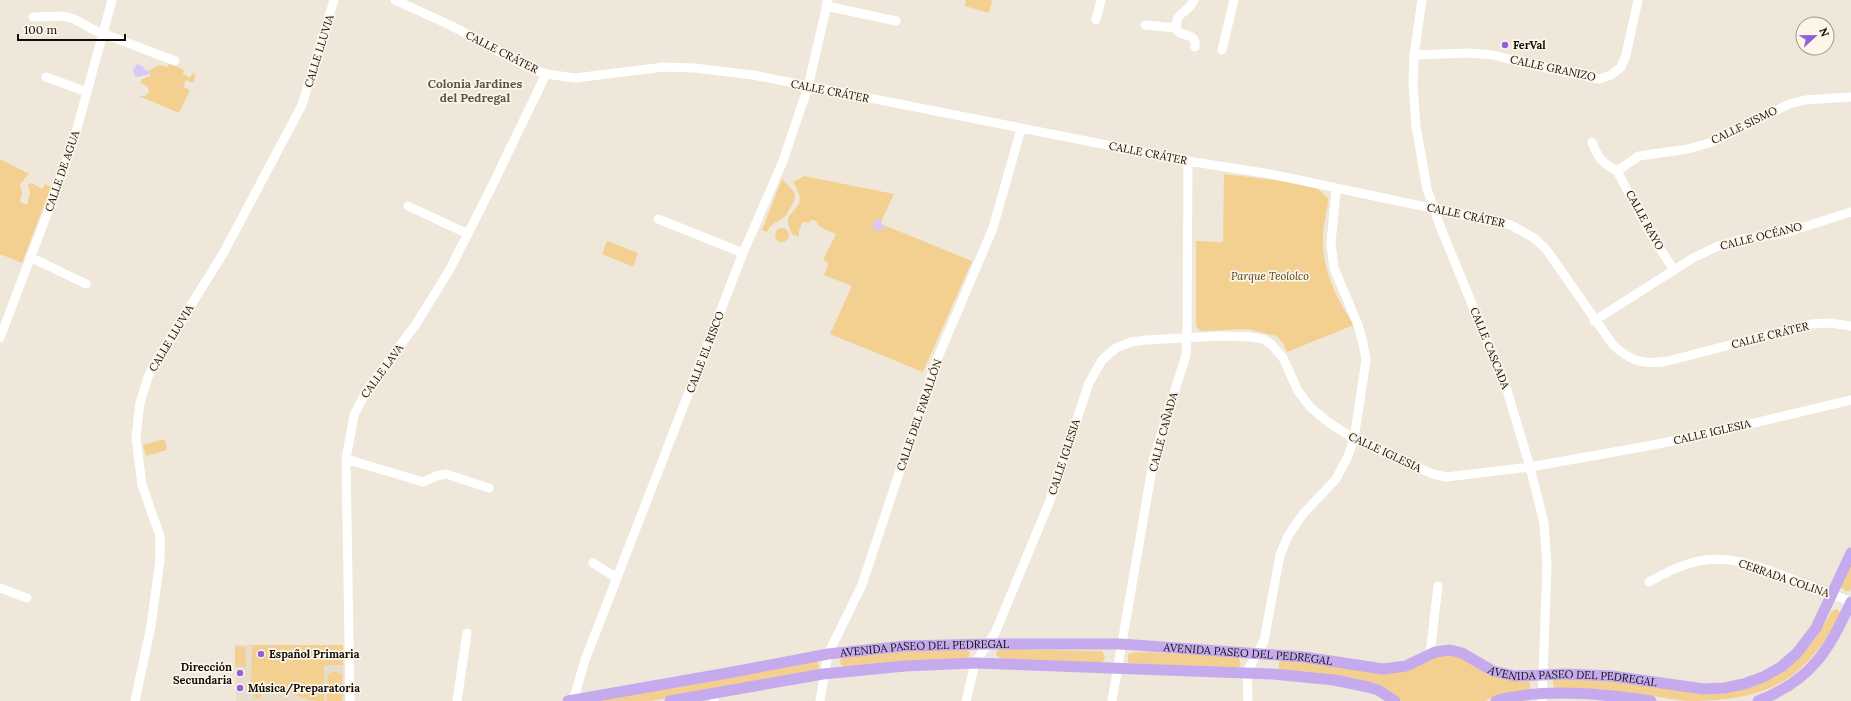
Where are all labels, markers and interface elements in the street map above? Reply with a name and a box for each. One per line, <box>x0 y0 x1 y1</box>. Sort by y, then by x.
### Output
street label: CALLE LLUVIA <box>301 12 337 89</box>
scale bar <box>18 16 125 42</box>
north arrow <box>1795 16 1835 56</box>
text: 100 m <box>24 22 57 37</box>
text: N <box>1816 26 1833 39</box>
street label: CALLE CRÁTER <box>463 28 541 76</box>
place label: FerVal <box>1513 38 1546 52</box>
marker: FerVal <box>1500 40 1510 50</box>
street label: CALLE GRANIZO <box>1509 52 1597 84</box>
district label: Colonia Jardines del Pedregal <box>428 76 522 105</box>
street label: CALLE CRÁTER <box>790 77 870 105</box>
street label: CALLE SISMO <box>1709 103 1780 147</box>
street label: CALLE DE AGUA <box>42 128 83 213</box>
street label: CALLE CRÁTER <box>1108 139 1188 167</box>
street label: CALLE RAYO <box>1623 188 1667 253</box>
street label: CALLE CRÁTER <box>1426 200 1506 230</box>
street label: CALLE OCÉANO <box>1718 219 1804 253</box>
park label: Parque Teololco <box>1231 269 1309 283</box>
street label: CALLE LLUVIA <box>146 301 197 374</box>
street label: CALLE CASCADA <box>1467 305 1513 392</box>
street label: CALLE EL RISCO <box>683 309 727 395</box>
street label: CALLE CRÁTER <box>1730 319 1810 351</box>
street label: CALLE LAVA <box>358 340 407 401</box>
street label: CALLE DEL FARALLÓN <box>893 357 945 473</box>
street label: CALLE CAÑADA <box>1146 390 1181 473</box>
street label: CALLE IGLESIA <box>1045 416 1083 497</box>
street label: CALLE IGLESIA <box>1672 416 1753 448</box>
street label: CALLE IGLESIA <box>1346 429 1425 475</box>
street label: CERRADA COLINA <box>1737 556 1832 600</box>
street label: AVENIDA PASEO DEL PEDREGAL <box>838 637 1010 660</box>
street label: AVENIDA PASEO DEL PEDREGAL <box>1162 640 1334 668</box>
place label: Español Primaria <box>269 647 360 661</box>
marker: Español Primaria <box>256 649 266 659</box>
place label: Dirección Secundaria <box>173 660 232 687</box>
street label: AVENIDA PASEO DEL PEDREGAL <box>1485 662 1658 689</box>
marker: Dirección Secundaria <box>235 668 245 678</box>
place label: Música/Preparatoria <box>248 681 360 696</box>
marker: Música/Preparatoria <box>235 683 245 693</box>

